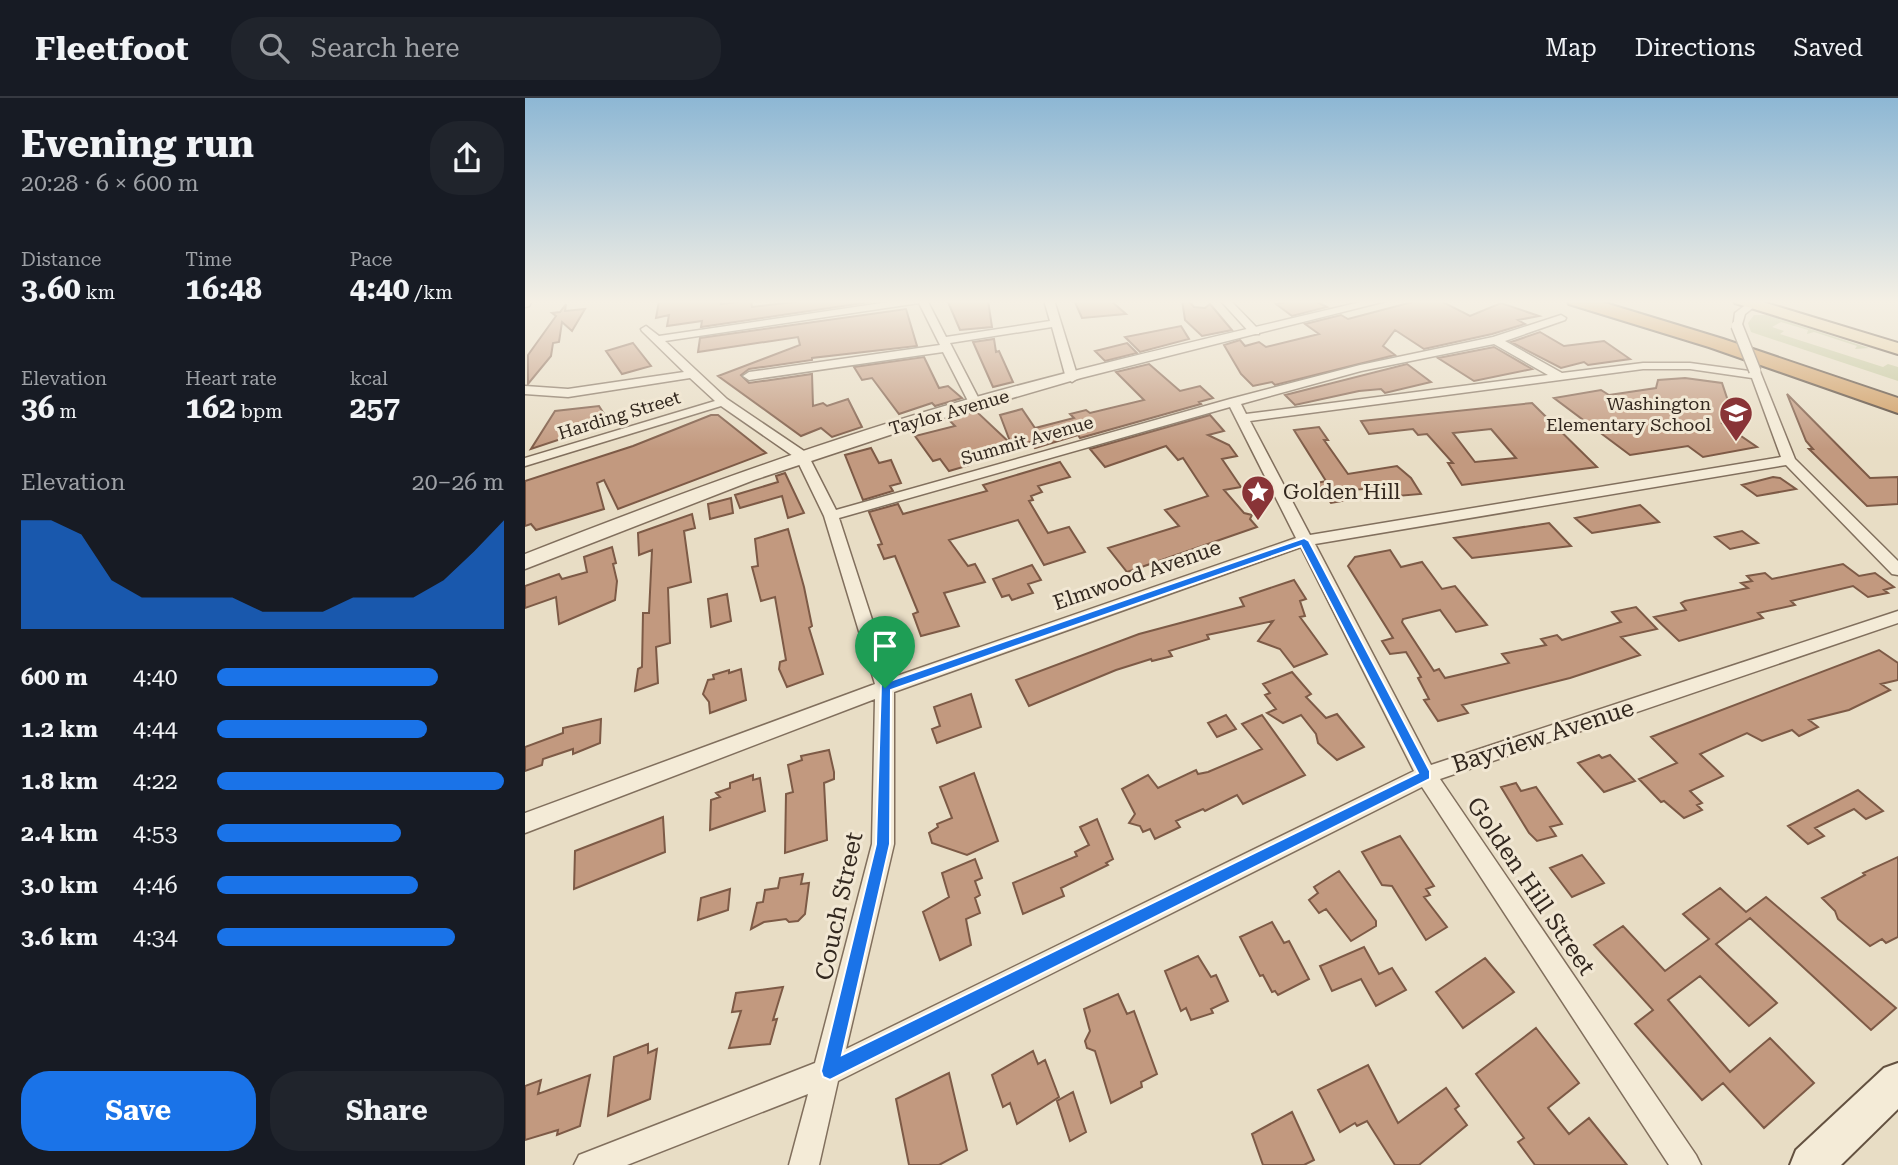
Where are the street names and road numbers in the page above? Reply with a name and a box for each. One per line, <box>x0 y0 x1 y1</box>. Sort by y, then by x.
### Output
street label: Taylor Avenue <box>887 385 1012 439</box>
street label: Harding Street <box>555 386 683 444</box>
street label: Summit Avenue <box>958 411 1096 469</box>
street label: Elmwood Avenue <box>1050 535 1224 615</box>
street label: Bayview Avenue <box>1449 693 1637 779</box>
street label: Golden Hill Street <box>1461 792 1601 980</box>
street label: Couch Street <box>810 829 868 983</box>

